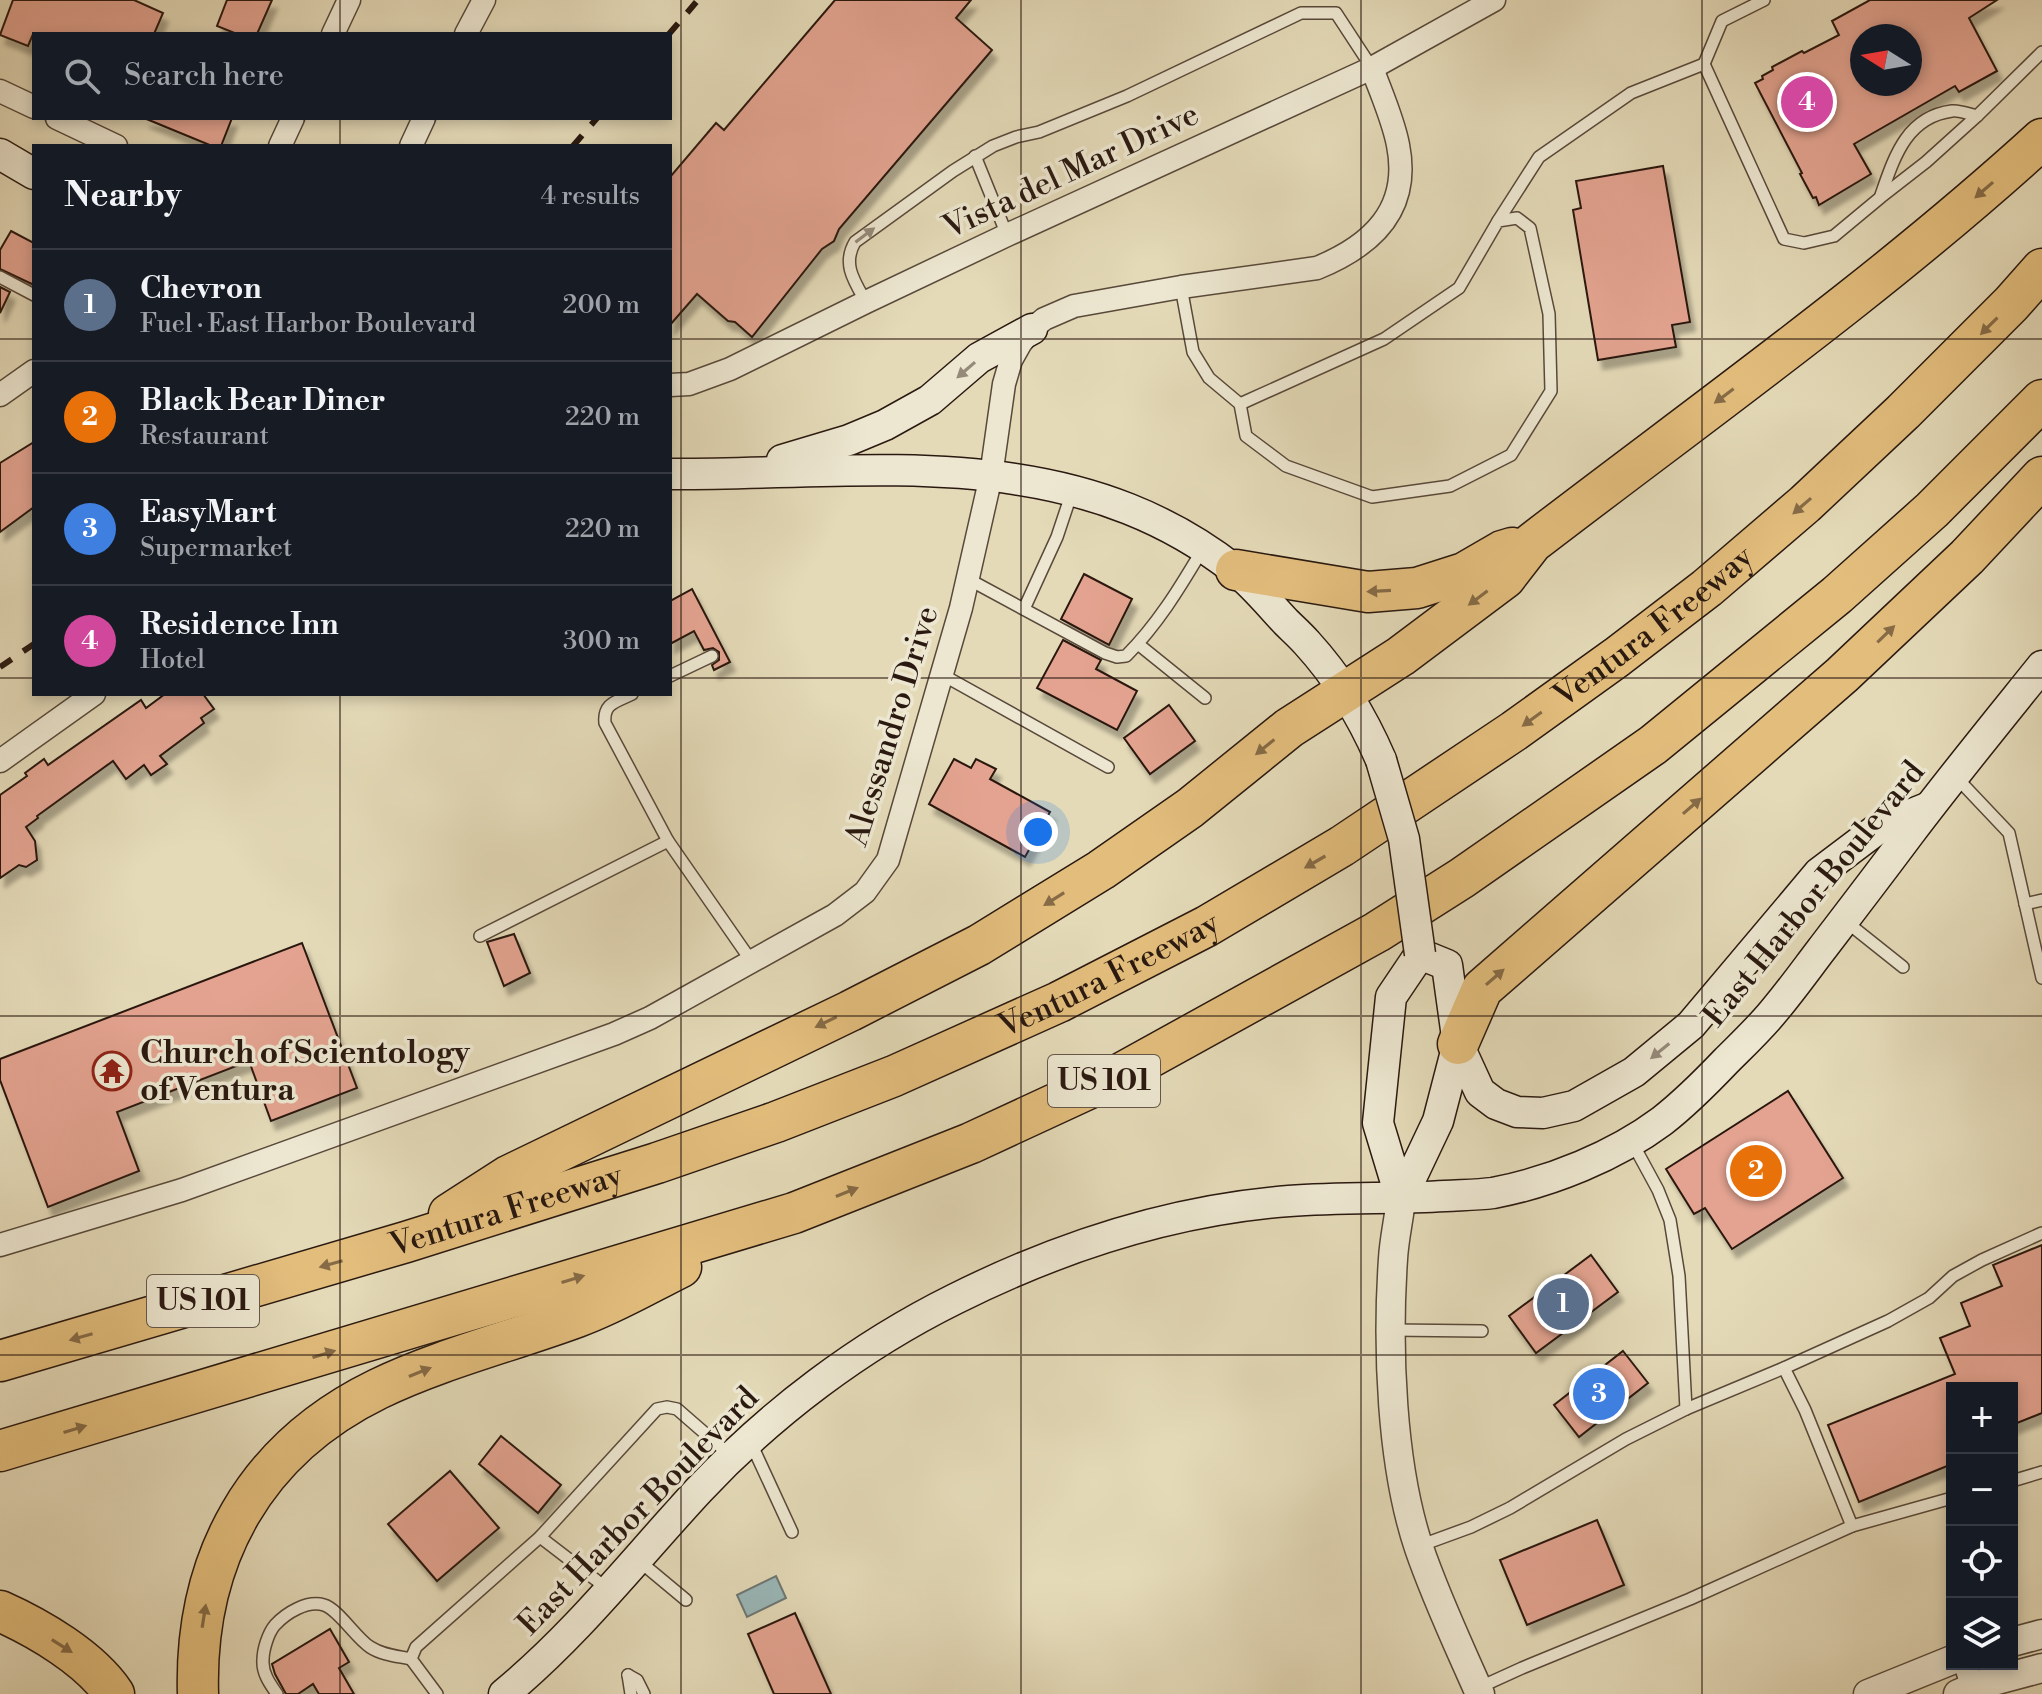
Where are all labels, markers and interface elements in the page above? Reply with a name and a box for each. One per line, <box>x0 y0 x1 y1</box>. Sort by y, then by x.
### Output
north arrow <box>1850 24 1922 96</box>
search box <box>32 32 672 120</box>
icon: search <box>60 54 104 98</box>
text: Search here <box>124 57 284 95</box>
pin: 4 <box>1781 72 1833 132</box>
street label: Vista del Mar Drive <box>936 94 1205 248</box>
text: Nearby <box>64 175 182 217</box>
text: 4 results <box>541 180 640 212</box>
one-way arrow <box>1974 181 1993 199</box>
one-way arrow <box>854 227 876 243</box>
text: Chevron <box>140 270 262 308</box>
text: 1 <box>84 289 96 321</box>
text: 200 m <box>563 289 640 321</box>
text: Fuel · East Harbor Boulevard <box>140 308 476 340</box>
one-way arrow <box>1980 316 1999 335</box>
one-way arrow <box>956 360 975 378</box>
text: Black Bear Diner <box>140 382 385 420</box>
one-way arrow <box>1714 388 1734 404</box>
text: 2 <box>82 401 98 433</box>
text: 220 m <box>565 401 640 433</box>
text: Restaurant <box>140 420 269 452</box>
text: EasyMart <box>140 494 276 532</box>
one-way arrow <box>1792 497 1812 514</box>
text: 3 <box>82 513 98 545</box>
text: 220 m <box>565 513 640 545</box>
text: Supermarket <box>140 532 292 564</box>
street label: Ventura Freeway <box>1545 537 1762 717</box>
one-way arrow <box>1366 584 1391 597</box>
one-way arrow <box>1467 590 1488 606</box>
street label: Alessandro Drive <box>836 601 947 852</box>
text: Residence Inn <box>140 606 339 644</box>
text: 4 <box>81 625 99 657</box>
text: 300 m <box>563 625 640 657</box>
one-way arrow <box>1876 625 1895 643</box>
text: Hotel <box>140 644 205 676</box>
one-way arrow <box>1521 710 1542 726</box>
one-way arrow <box>1255 739 1275 755</box>
street label: East Harbor Boulevard <box>1694 753 1934 1035</box>
one-way arrow <box>1682 798 1701 816</box>
your location <box>1018 812 1058 852</box>
one-way arrow <box>1304 855 1326 869</box>
one-way arrow <box>1043 892 1065 906</box>
street label: Ventura Freeway <box>991 903 1227 1047</box>
one-way arrow <box>1485 969 1505 986</box>
one-way arrow <box>814 1016 837 1029</box>
place label: Church of Scientology of Ventura <box>140 1033 471 1110</box>
one-way arrow <box>1650 1042 1670 1059</box>
temple icon: Church of Scientology of Ventura <box>91 1050 133 1092</box>
road number: US 101 <box>1048 1055 1160 1107</box>
pin: 2 <box>1730 1141 1782 1201</box>
street label: Ventura Freeway <box>384 1155 628 1266</box>
one-way arrow <box>835 1185 859 1198</box>
one-way arrow <box>318 1258 342 1271</box>
one-way arrow <box>561 1272 585 1285</box>
pin: 1 <box>1537 1274 1589 1334</box>
road number: US 101 <box>147 1275 259 1327</box>
one-way arrow <box>69 1331 93 1344</box>
one-way arrow <box>312 1347 336 1360</box>
pin: 3 <box>1573 1364 1625 1424</box>
one-way arrow <box>408 1366 432 1379</box>
street label: East Harbor Boulevard <box>509 1378 767 1644</box>
map controls <box>1946 1382 2018 1670</box>
button: + <box>1946 1382 2018 1454</box>
one-way arrow <box>63 1422 87 1435</box>
button: − <box>1946 1454 2018 1526</box>
button: locate <box>1946 1526 2018 1598</box>
button: layers <box>1946 1598 2018 1670</box>
one-way arrow <box>198 1604 211 1629</box>
one-way arrow <box>51 1638 73 1652</box>

